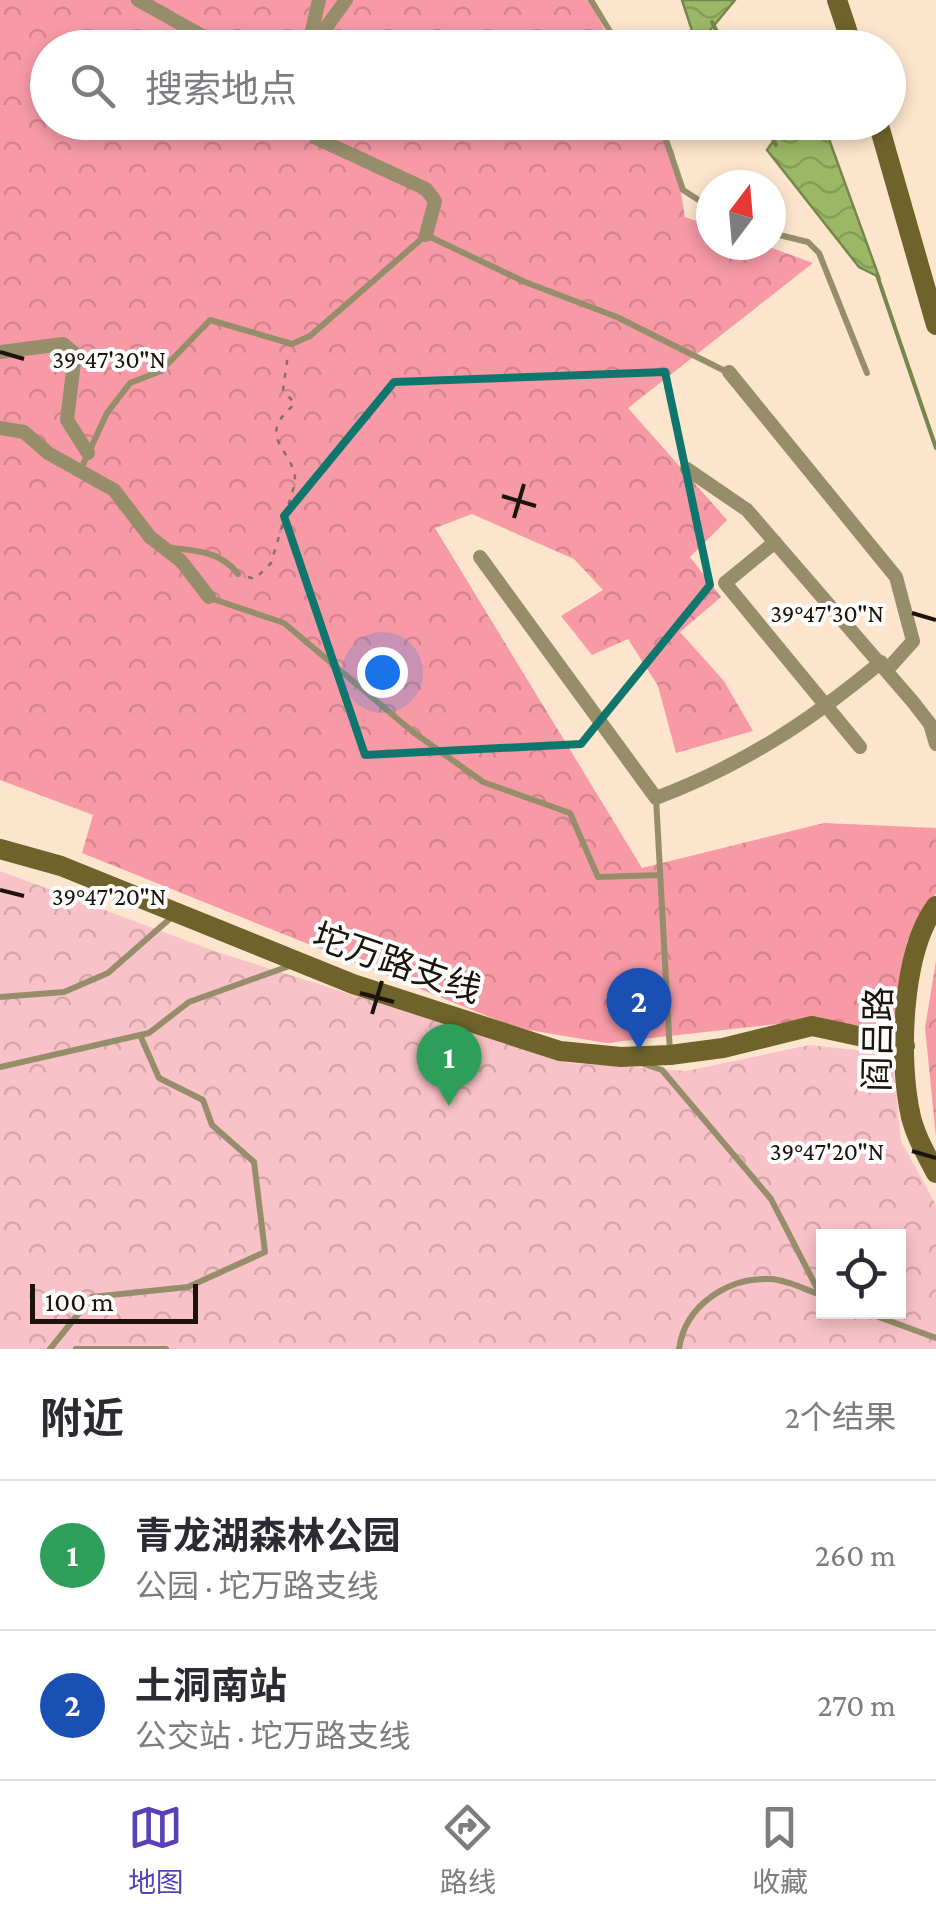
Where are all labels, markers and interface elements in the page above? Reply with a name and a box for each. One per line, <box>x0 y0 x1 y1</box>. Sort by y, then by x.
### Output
search box <box>30 30 906 140</box>
icon: search <box>65 58 120 113</box>
text: 搜索地点 <box>145 68 297 110</box>
north arrow <box>696 170 786 260</box>
text: 39°47'30"N <box>52 346 166 373</box>
text: 39°47'30"N <box>770 600 884 627</box>
your location <box>357 647 408 698</box>
text: 39°47'20"N <box>52 883 166 910</box>
street label: 坨万路支线 <box>308 917 486 1010</box>
pin: 2 <box>606 968 672 1050</box>
street label: 阎吕路 <box>858 986 899 1092</box>
pin: 1 <box>416 1024 482 1106</box>
text: 39°47'20"N <box>770 1138 884 1165</box>
map controls <box>816 1229 906 1319</box>
button: locate <box>816 1229 906 1319</box>
scale bar <box>30 1279 198 1324</box>
text: 100 m <box>45 1286 114 1317</box>
text: 附近 <box>40 1395 124 1442</box>
text: 2个结果 <box>785 1399 896 1435</box>
text: 青龙湖森林公园 <box>135 1515 401 1557</box>
text: 1 <box>67 1537 78 1573</box>
text: 260 m <box>815 1537 896 1573</box>
text: 公园 · 坨万路支线 <box>135 1568 379 1604</box>
text: 土洞南站 <box>135 1665 287 1707</box>
text: 2 <box>64 1687 81 1723</box>
text: 270 m <box>817 1687 896 1723</box>
text: 公交站 · 坨万路支线 <box>135 1718 411 1754</box>
tab: 地图 <box>128 1800 184 1900</box>
tab: 路线 <box>440 1800 496 1900</box>
tab: 收藏 <box>752 1800 808 1900</box>

